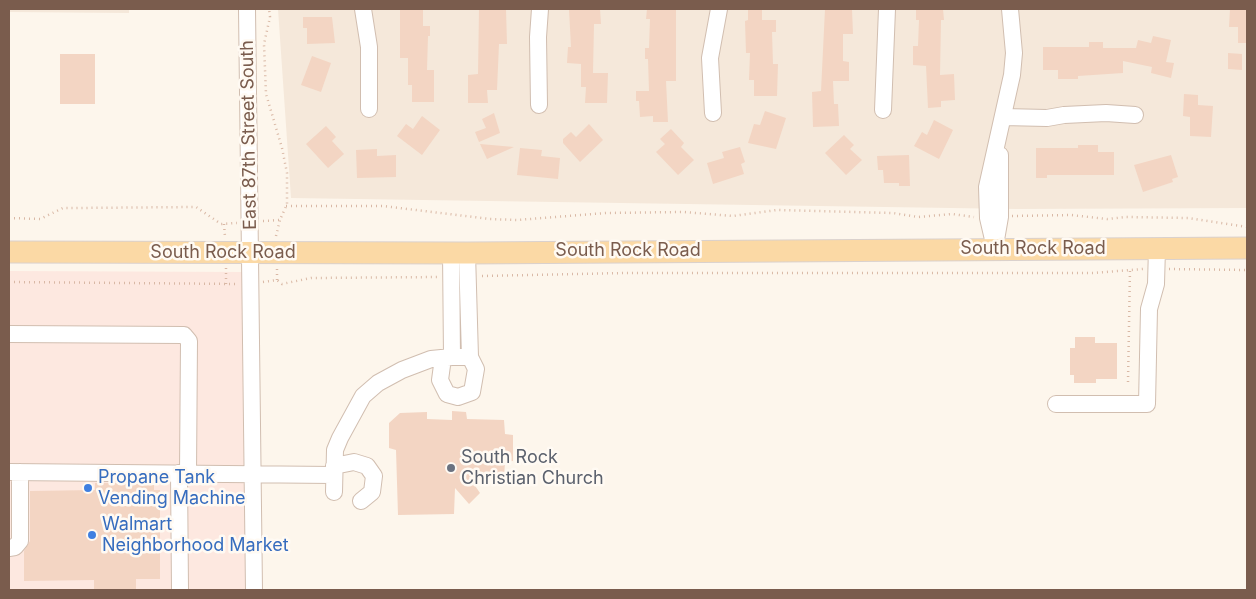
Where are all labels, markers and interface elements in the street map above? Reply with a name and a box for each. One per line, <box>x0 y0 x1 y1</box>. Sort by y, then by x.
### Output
street label: East 87th Street South <box>237 40 261 230</box>
street label: South Rock Road <box>960 238 1106 260</box>
street label: South Rock Road <box>555 240 701 262</box>
street label: South Rock Road <box>150 242 296 264</box>
place label: South Rock Christian Church <box>461 447 604 489</box>
marker: South Rock Christian Church <box>445 462 457 474</box>
place label: Propane Tank Vending Machine <box>98 467 246 509</box>
marker: Propane Tank Vending Machine <box>82 482 94 494</box>
place label: Walmart Neighborhood Market <box>102 514 289 556</box>
marker: Walmart Neighborhood Market <box>86 529 98 541</box>

